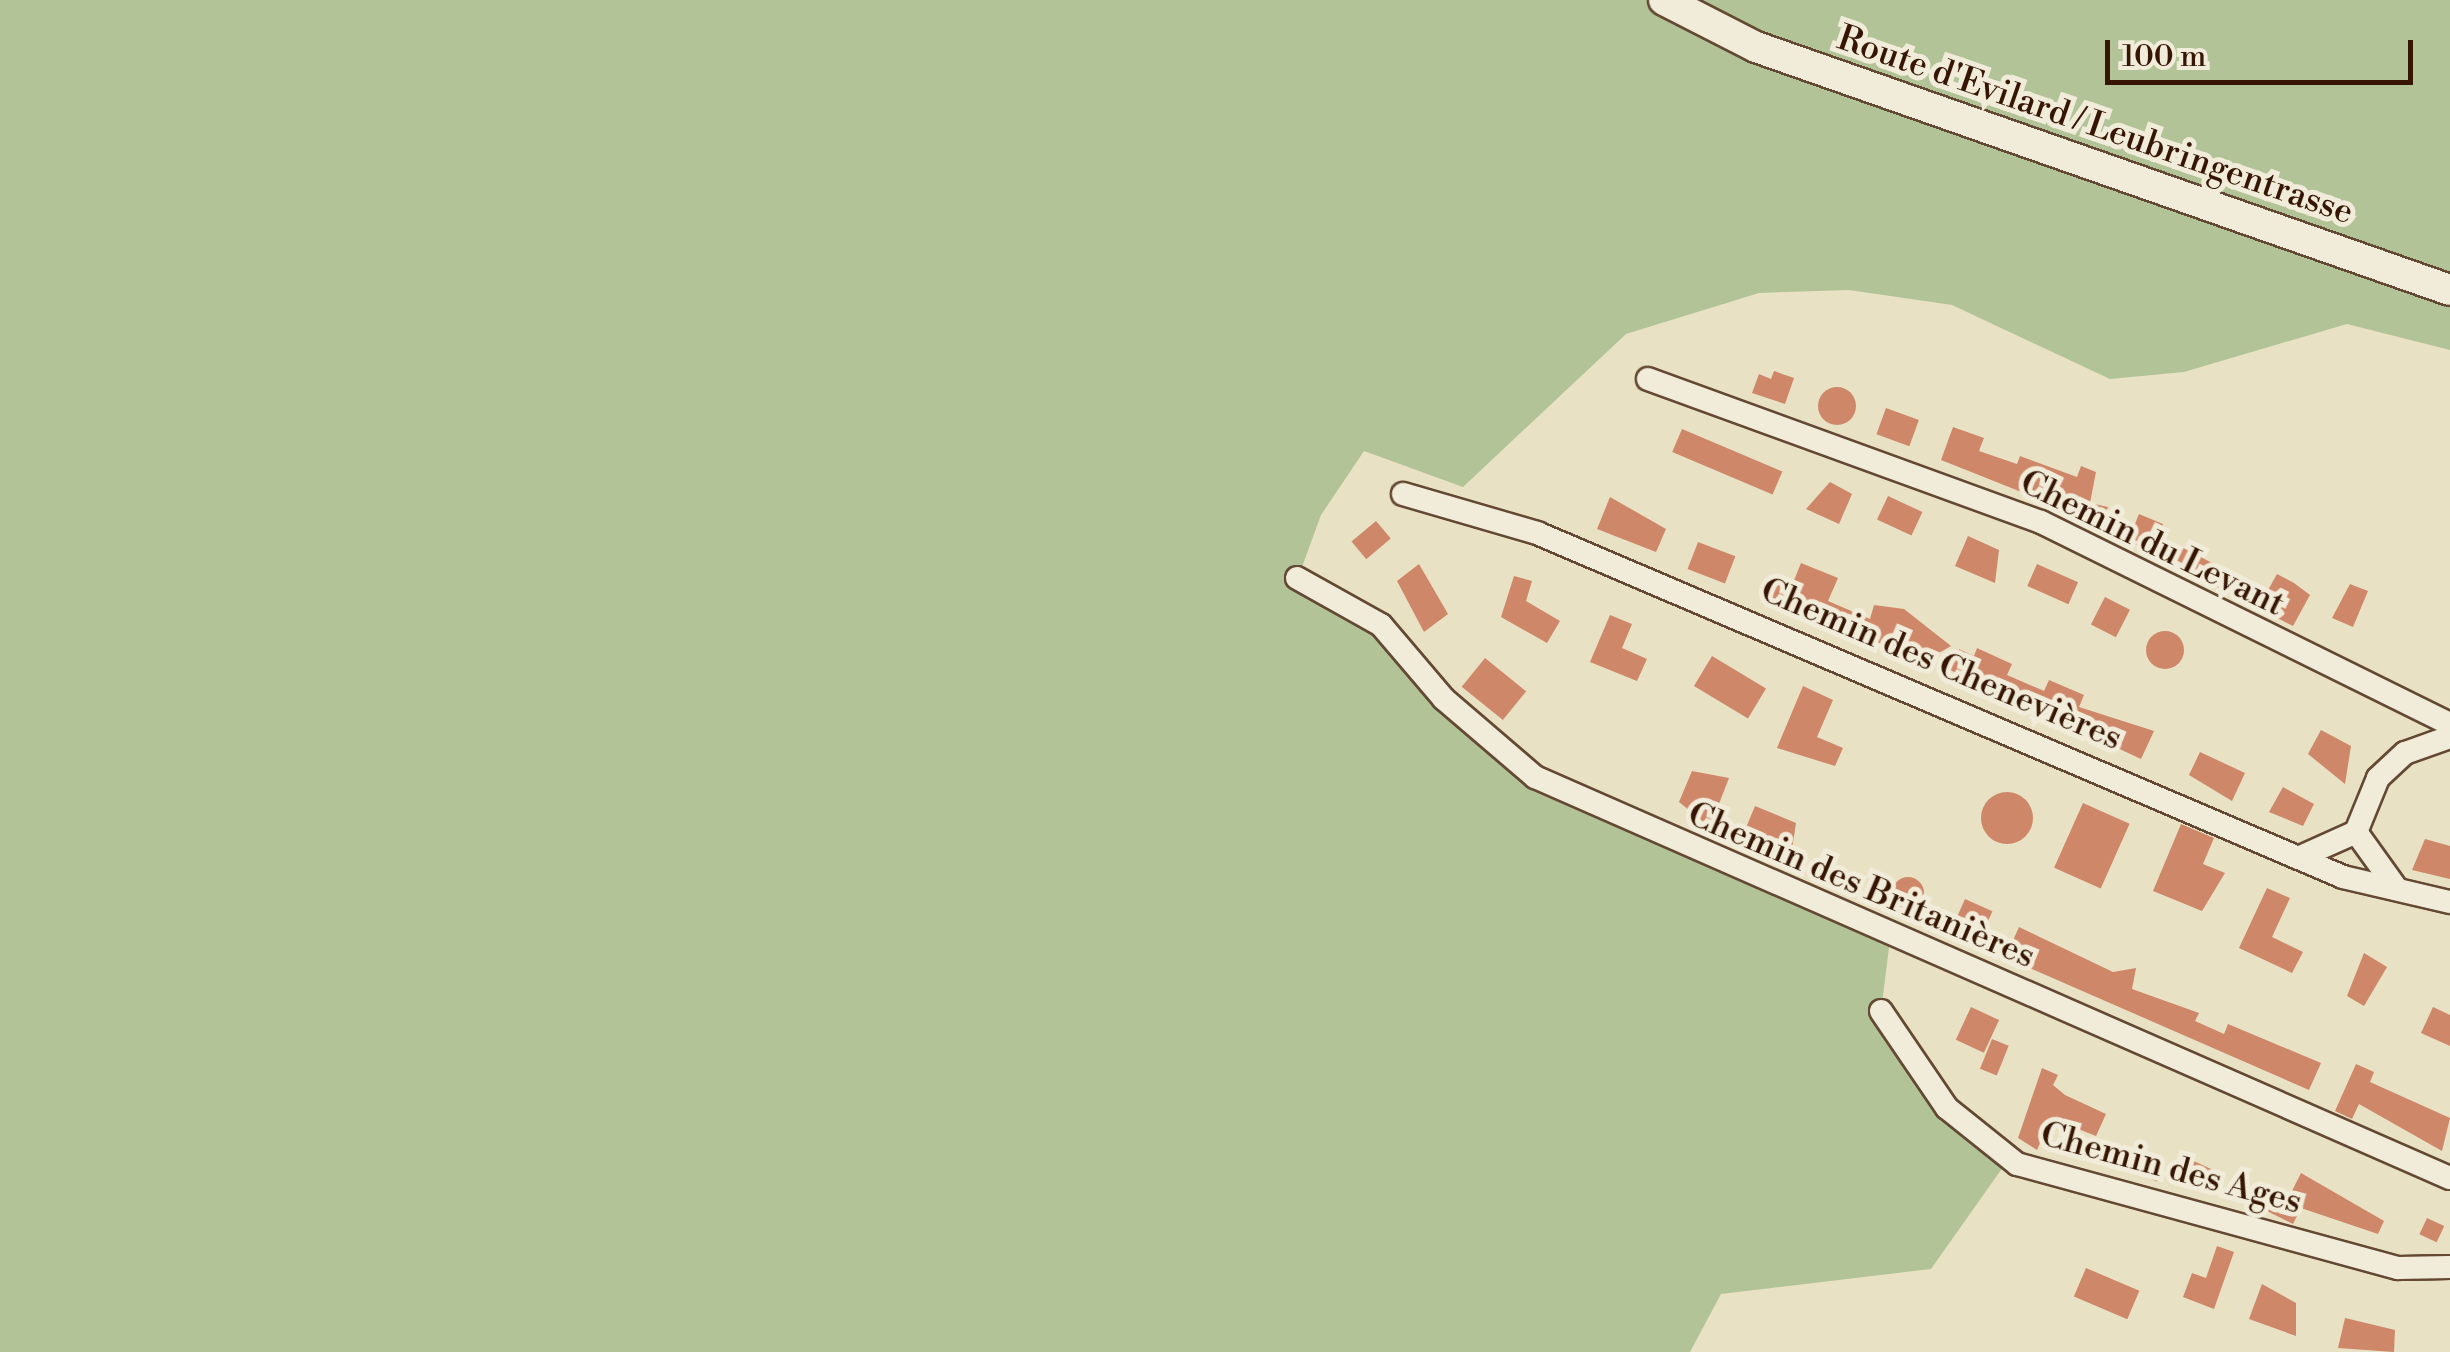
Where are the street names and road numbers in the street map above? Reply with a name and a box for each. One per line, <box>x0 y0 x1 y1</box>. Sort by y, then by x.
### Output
street label: Route d'Evilard / Leubringentrasse <box>1832 18 2358 234</box>
street label: Chemin du Levant <box>2013 462 2291 626</box>
street label: Chemin des Chenevières <box>1754 570 2128 760</box>
street label: Chemin des Britanières <box>1681 794 2041 978</box>
street label: Chemin des Ages <box>2036 1114 2306 1224</box>

